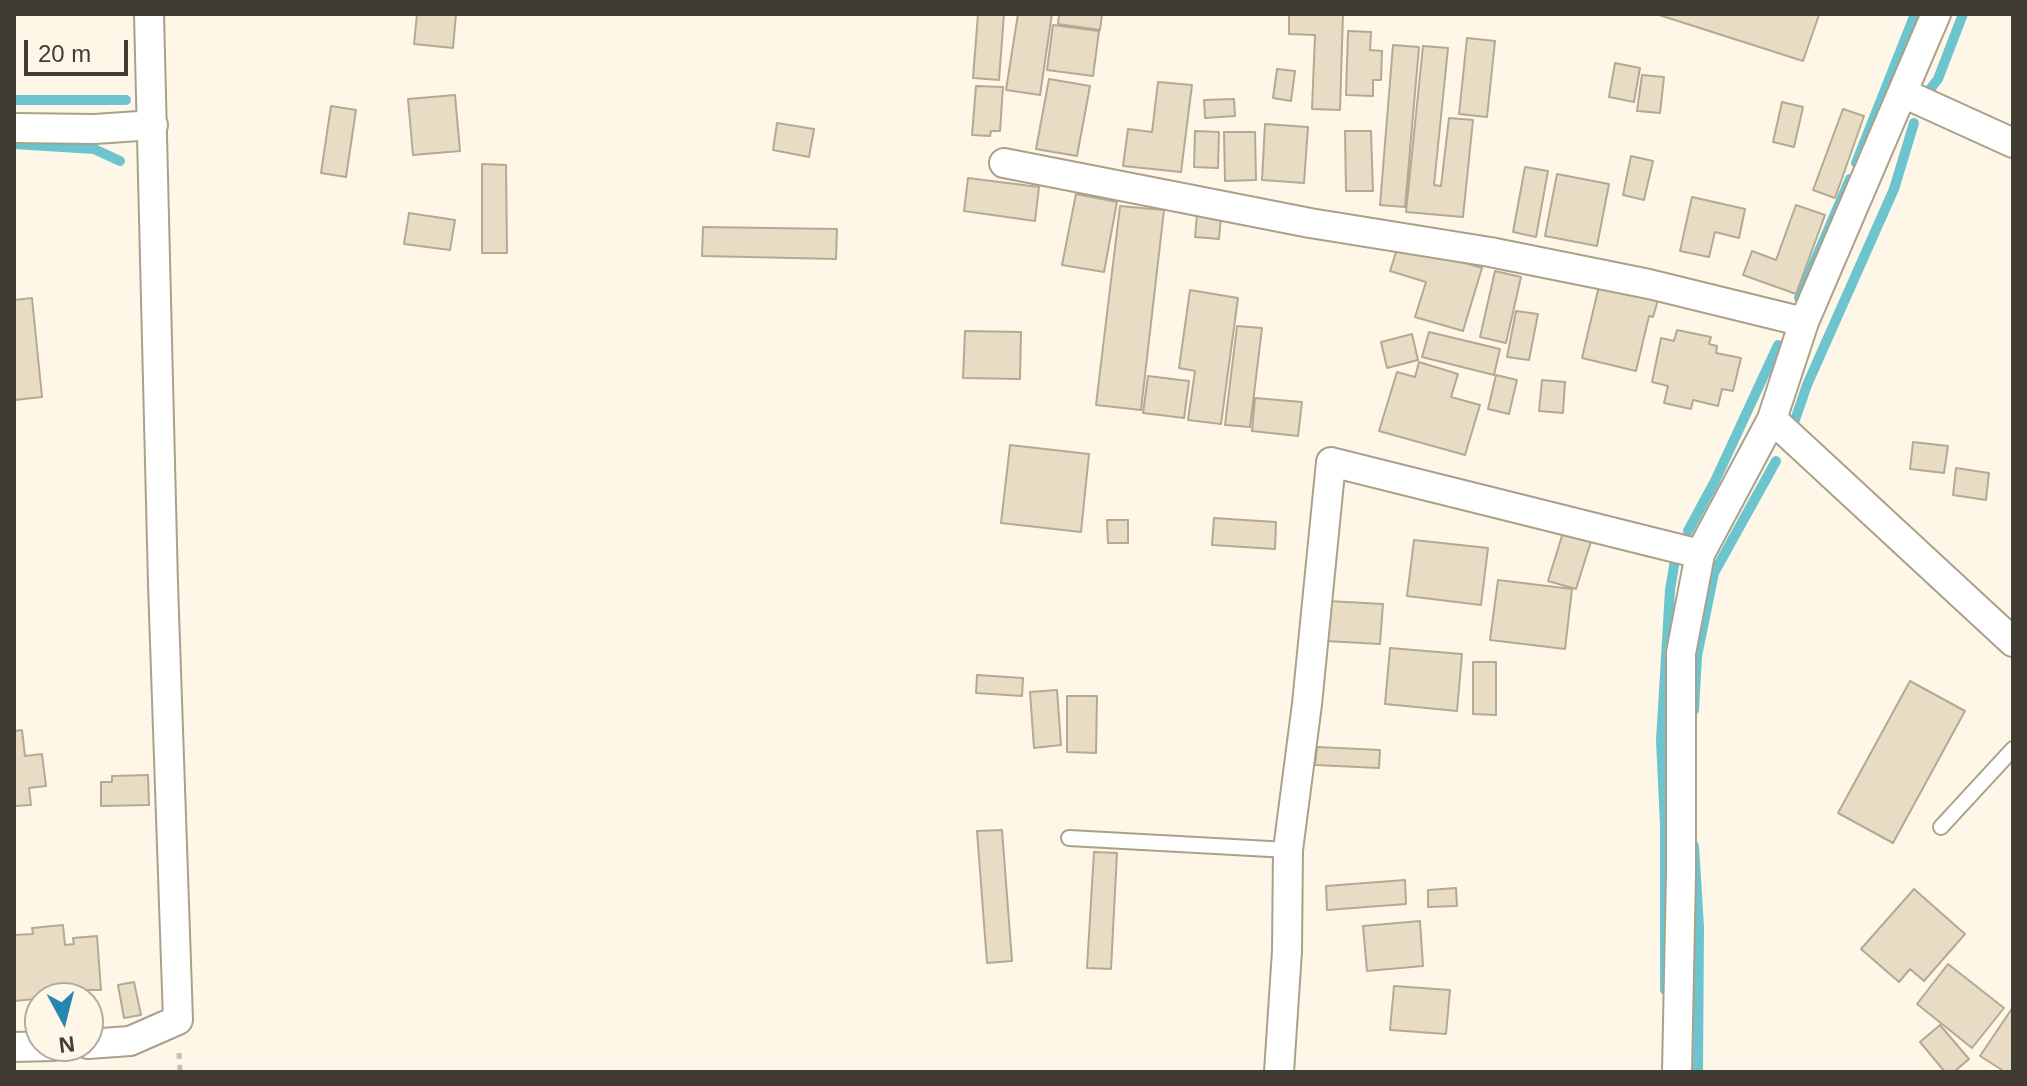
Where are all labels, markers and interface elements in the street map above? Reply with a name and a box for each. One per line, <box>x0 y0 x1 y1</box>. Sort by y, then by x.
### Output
scale bar <box>28 24 132 74</box>
text: 20 m <box>38 40 91 67</box>
north arrow <box>24 982 104 1062</box>
text: N <box>57 1031 76 1058</box>

